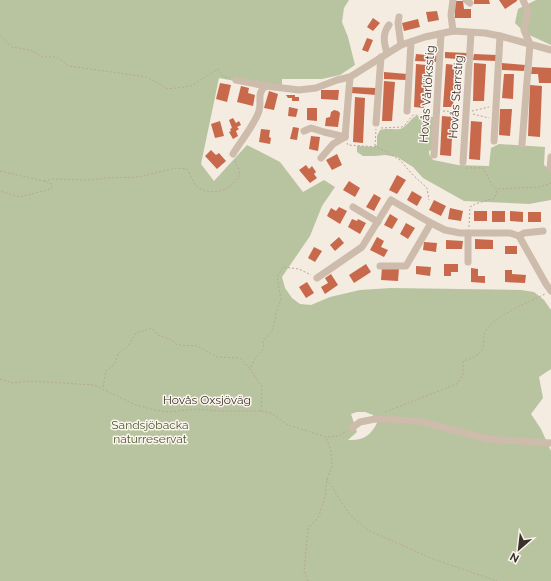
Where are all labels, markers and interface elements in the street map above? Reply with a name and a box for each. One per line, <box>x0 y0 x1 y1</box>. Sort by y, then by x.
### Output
street label: Hovås Vårlöksstig <box>417 45 437 143</box>
street label: Hovås Starrstig <box>446 55 466 139</box>
street label: Hovås Oxsjöväg <box>163 393 251 407</box>
park label: Sandsjöbacka naturreservat <box>111 418 189 446</box>
north arrow <box>499 529 539 569</box>
text: N <box>508 550 521 565</box>

